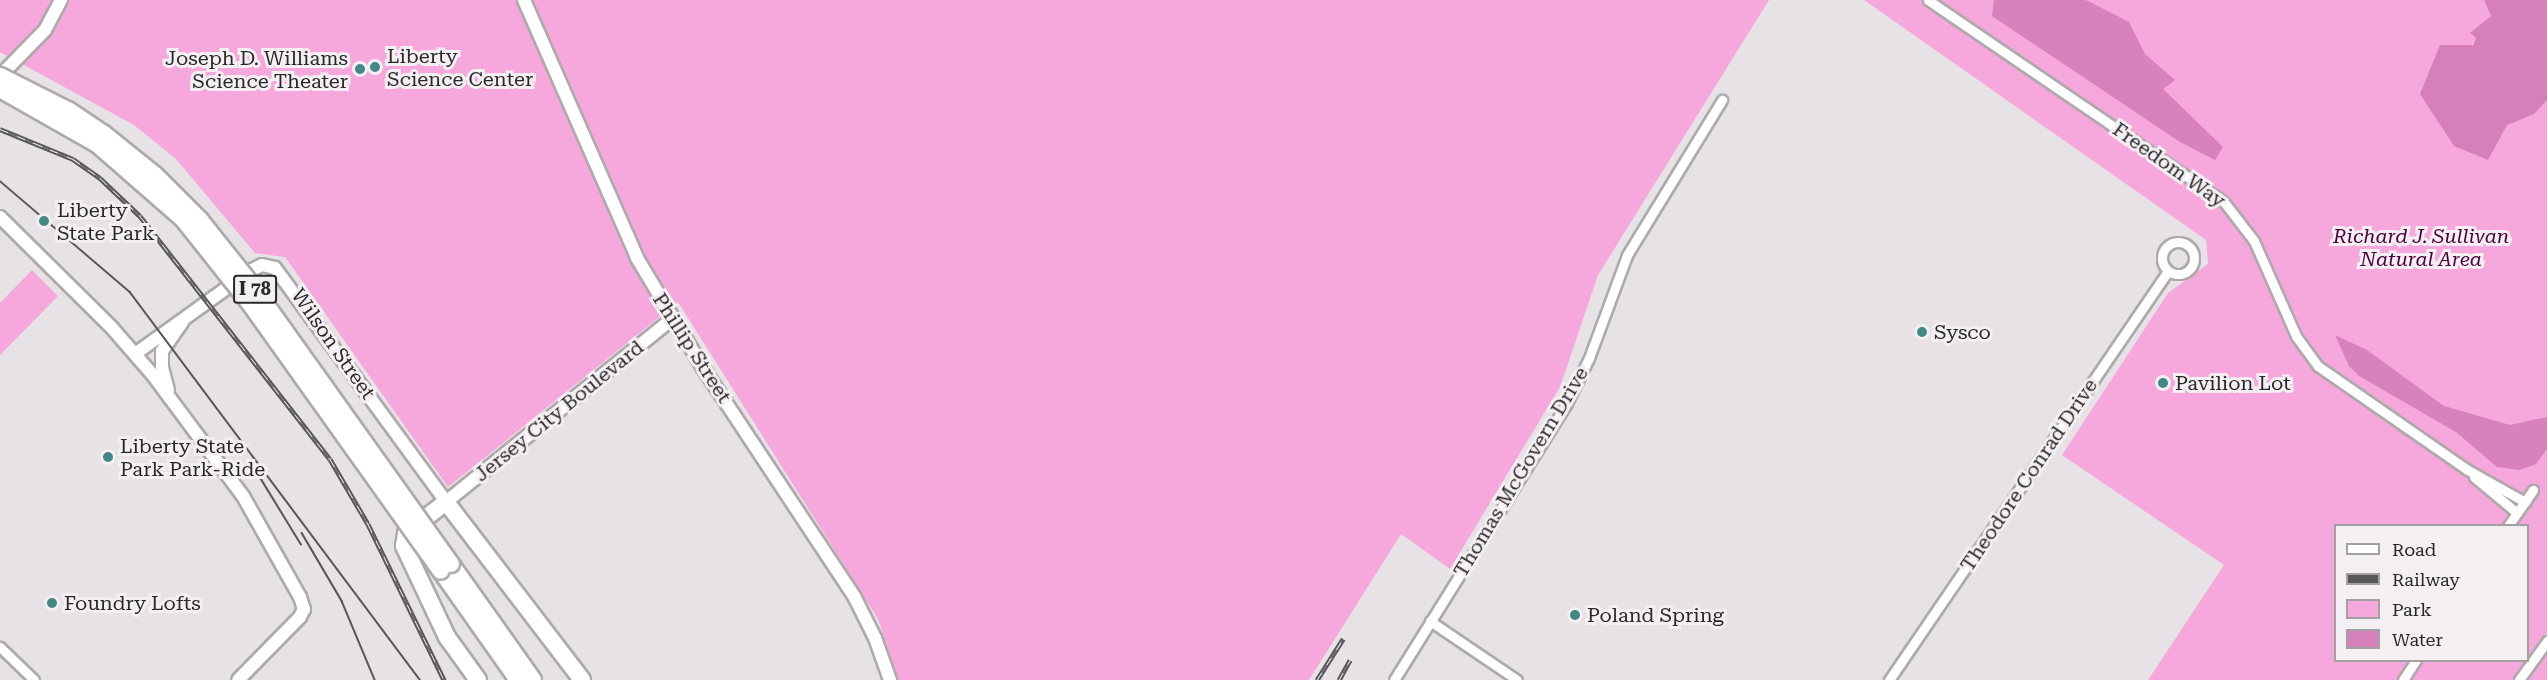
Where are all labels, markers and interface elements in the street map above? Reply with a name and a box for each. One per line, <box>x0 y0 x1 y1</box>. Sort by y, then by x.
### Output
place label: Liberty Science Center <box>387 44 533 91</box>
place label: Joseph D. Williams Science Theater <box>165 46 348 93</box>
marker: Liberty Science Center <box>368 60 382 74</box>
marker: Joseph D. Williams Science Theater <box>353 62 367 76</box>
street label: Freedom Way <box>2108 117 2230 213</box>
place label: Liberty State Park <box>57 198 155 245</box>
marker: Liberty State Park <box>35 212 53 230</box>
park label: Richard J. Sullivan Natural Area <box>2333 225 2509 272</box>
road number: I 78 <box>232 274 278 304</box>
street label: Wilson Street <box>286 284 380 404</box>
street label: Phillip Street <box>648 289 736 407</box>
place label: Sysco <box>1934 320 1991 344</box>
marker: Sysco <box>1915 325 1929 339</box>
street label: Jersey City Boulevard <box>470 335 648 487</box>
street label: Thomas McGovern Drive <box>1449 363 1593 581</box>
place label: Pavilion Lot <box>2175 371 2291 395</box>
street label: Theodore Conrad Drive <box>1956 374 2102 576</box>
marker: Pavilion Lot <box>2156 376 2170 390</box>
place label: Liberty State Park Park-Ride <box>120 434 265 481</box>
marker: Liberty State Park Park-Ride <box>101 450 115 464</box>
legend <box>2334 524 2529 662</box>
text: Road <box>2392 539 2436 560</box>
text: Railway <box>2392 569 2460 590</box>
place label: Foundry Lofts <box>64 591 201 615</box>
marker: Foundry Lofts <box>45 596 59 610</box>
text: Park <box>2392 599 2432 620</box>
place label: Poland Spring <box>1587 603 1724 627</box>
marker: Poland Spring <box>1568 608 1582 622</box>
text: Water <box>2392 629 2443 650</box>

